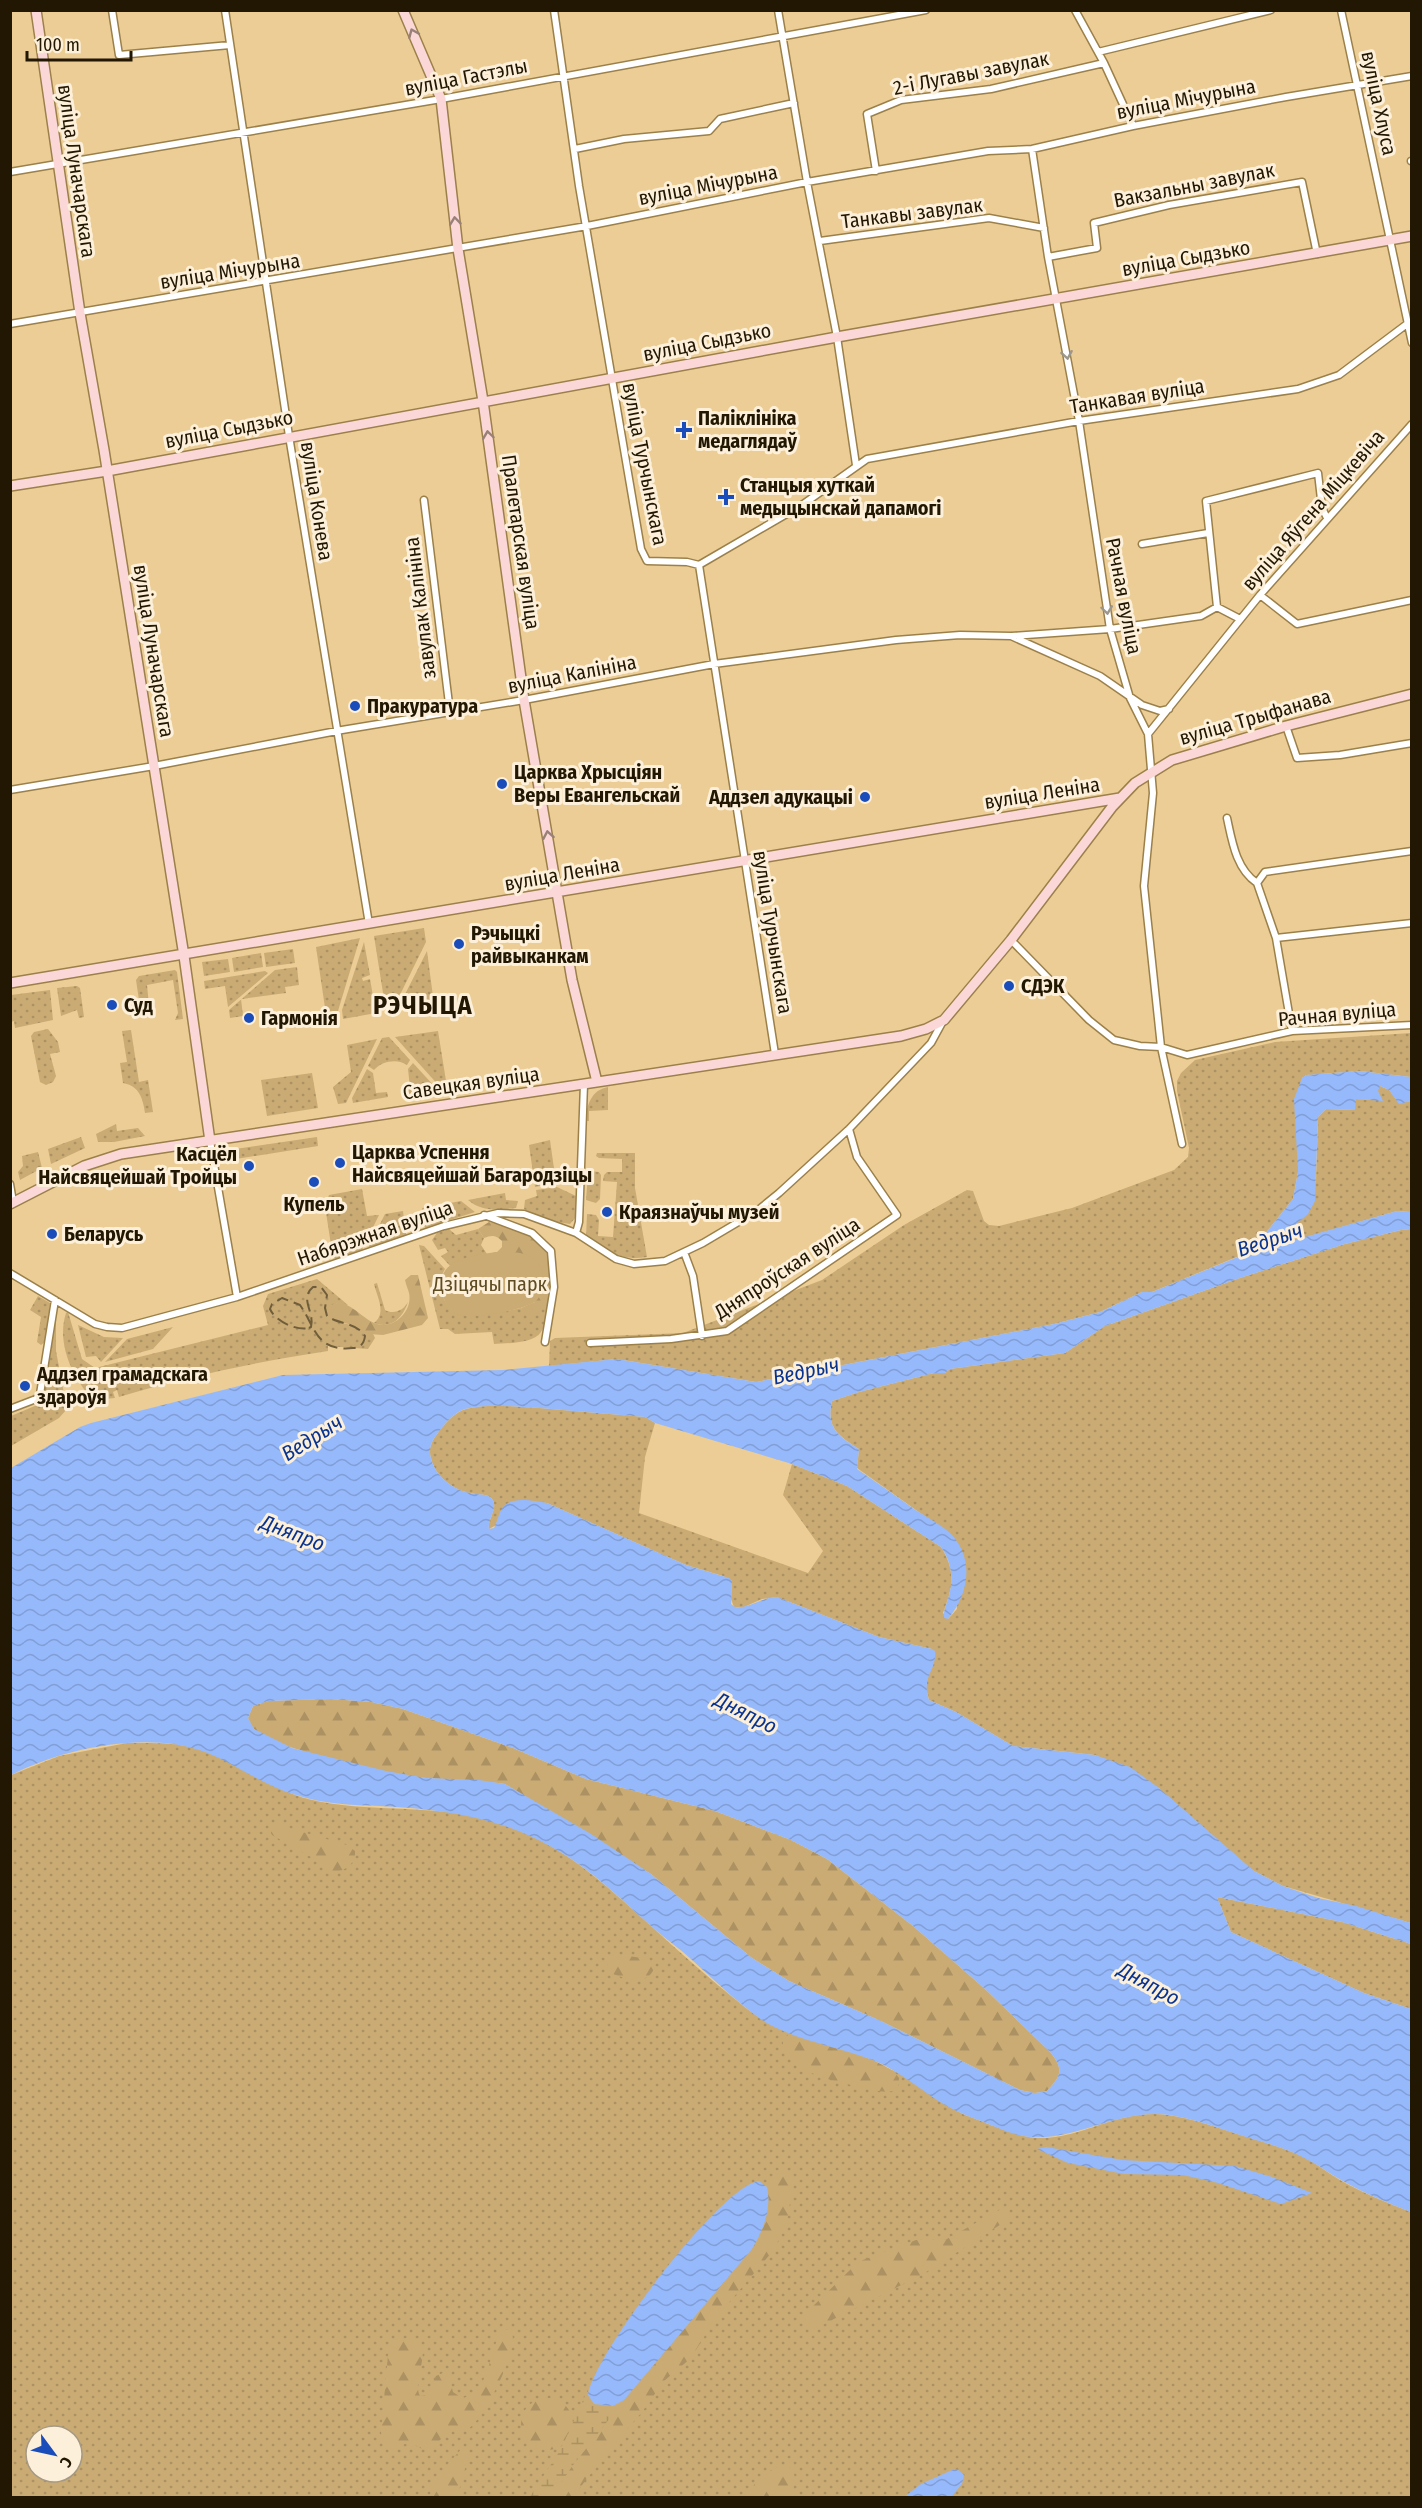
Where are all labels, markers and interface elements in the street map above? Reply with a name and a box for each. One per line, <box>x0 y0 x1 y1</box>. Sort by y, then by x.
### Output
scale bar <box>27 24 130 62</box>
one-way arrow <box>408 28 420 39</box>
text: 100 m <box>36 34 80 56</box>
street label: 2-і Лугавы завулак <box>891 46 1051 100</box>
street label: вуліца Хлуса <box>1356 49 1402 157</box>
street label: вуліца Гастэлы <box>403 53 529 101</box>
street label: вуліца Мічурына <box>1114 74 1258 124</box>
street label: вуліца Луначарскага <box>53 83 101 259</box>
street label: Вакзальны завулак <box>1112 158 1277 212</box>
street label: вуліца Мічурына <box>636 160 780 210</box>
street label: Танкавы завулак <box>840 192 985 234</box>
one-way arrow <box>449 217 462 226</box>
street label: вуліца Сыдзько <box>1120 235 1252 281</box>
street label: вуліца Мічурына <box>158 248 302 294</box>
street label: вуліца Сыдзько <box>641 318 773 366</box>
one-way arrow <box>1061 351 1073 360</box>
street label: Танкавая вуліца <box>1068 374 1206 418</box>
street label: вуліца Турчынскага <box>617 381 673 547</box>
street label: вуліца Сыдзько <box>163 405 295 453</box>
place label: Паліклініка медаглядаў <box>698 406 797 453</box>
marker: Паліклініка медаглядаў <box>675 421 693 439</box>
street label: вуліца Яўгена Міцкевіча <box>1237 425 1389 595</box>
one-way arrow <box>482 430 495 439</box>
street label: вуліца Конева <box>296 440 338 562</box>
street label: Пралетарская вуліца <box>497 453 545 631</box>
place label: Станцыя хуткай медыцынскай дапамогі <box>740 473 942 520</box>
marker: Станцыя хуткай медыцынскай дапамогі <box>717 488 735 506</box>
street label: завулак Калініна <box>399 536 441 680</box>
street label: Рачная вуліца <box>1101 536 1147 656</box>
street label: вуліца Луначарскага <box>128 563 180 739</box>
one-way arrow <box>1100 605 1113 615</box>
street label: вуліца Калініна <box>506 650 638 698</box>
street label: вуліца Трыфанава <box>1176 684 1334 750</box>
place label: Пракуратура <box>367 694 478 718</box>
marker: Пракуратура <box>348 699 362 713</box>
place label: Царква Хрысціян Веры Евангельскай <box>514 760 680 807</box>
street label: вуліца Леніна <box>982 772 1102 814</box>
marker: Царква Хрысціян Веры Евангельскай <box>495 777 509 791</box>
place label: Аддзел адукацыі <box>708 785 853 809</box>
marker: Аддзел адукацыі <box>858 790 872 804</box>
one-way arrow <box>542 831 555 841</box>
street label: вуліца Турчынскага <box>748 849 798 1015</box>
street label: вуліца Леніна <box>502 852 622 896</box>
place label: Рэчыцкі райвыканкам <box>471 921 589 968</box>
marker: Рэчыцкі райвыканкам <box>452 937 466 951</box>
place label: СДЭК <box>1021 974 1065 998</box>
marker: СДЭК <box>1002 979 1016 993</box>
district label: РЭЧЫЦА <box>373 990 473 1021</box>
place label: Суд <box>124 993 153 1017</box>
street label: Рачная вуліца <box>1277 997 1397 1031</box>
marker: Суд <box>105 998 119 1012</box>
place label: Гармонія <box>261 1006 338 1030</box>
marker: Гармонія <box>242 1011 256 1025</box>
street label: Савецкая вуліца <box>401 1062 541 1104</box>
place label: Царква Успення Найсвяцейшай Багародзіцы <box>352 1140 592 1187</box>
place label: Касцёл Найсвяцейшай Тройцы <box>38 1142 237 1189</box>
marker: Царква Успення Найсвяцейшай Багародзіцы <box>333 1156 347 1170</box>
marker: Касцёл Найсвяцейшай Тройцы <box>242 1159 256 1173</box>
marker: Купель <box>307 1175 321 1189</box>
place label: Купель <box>284 1192 345 1216</box>
street label: Набярэжная вуліца <box>294 1195 456 1271</box>
place label: Краязнаўчы музей <box>619 1200 779 1224</box>
marker: Краязнаўчы музей <box>600 1205 614 1219</box>
street label: Дняпроўская вуліца <box>709 1212 864 1324</box>
water label: Ведрыч <box>1234 1217 1306 1263</box>
place label: Беларусь <box>64 1222 144 1246</box>
marker: Беларусь <box>45 1227 59 1241</box>
park label: Дзіцячы парк <box>432 1272 548 1296</box>
water label: Ведрыч <box>770 1351 842 1391</box>
place label: Аддзел грамадскага здароўя <box>36 1362 208 1409</box>
marker: Аддзел грамадскага здароўя <box>18 1379 32 1393</box>
water label: Ведрыч <box>277 1409 347 1467</box>
water label: Дняпро <box>256 1508 329 1557</box>
water label: Дняпро <box>709 1685 781 1740</box>
water label: Дняпро <box>1112 1956 1184 2011</box>
north arrow <box>24 2424 84 2484</box>
text: С <box>56 2453 76 2471</box>

